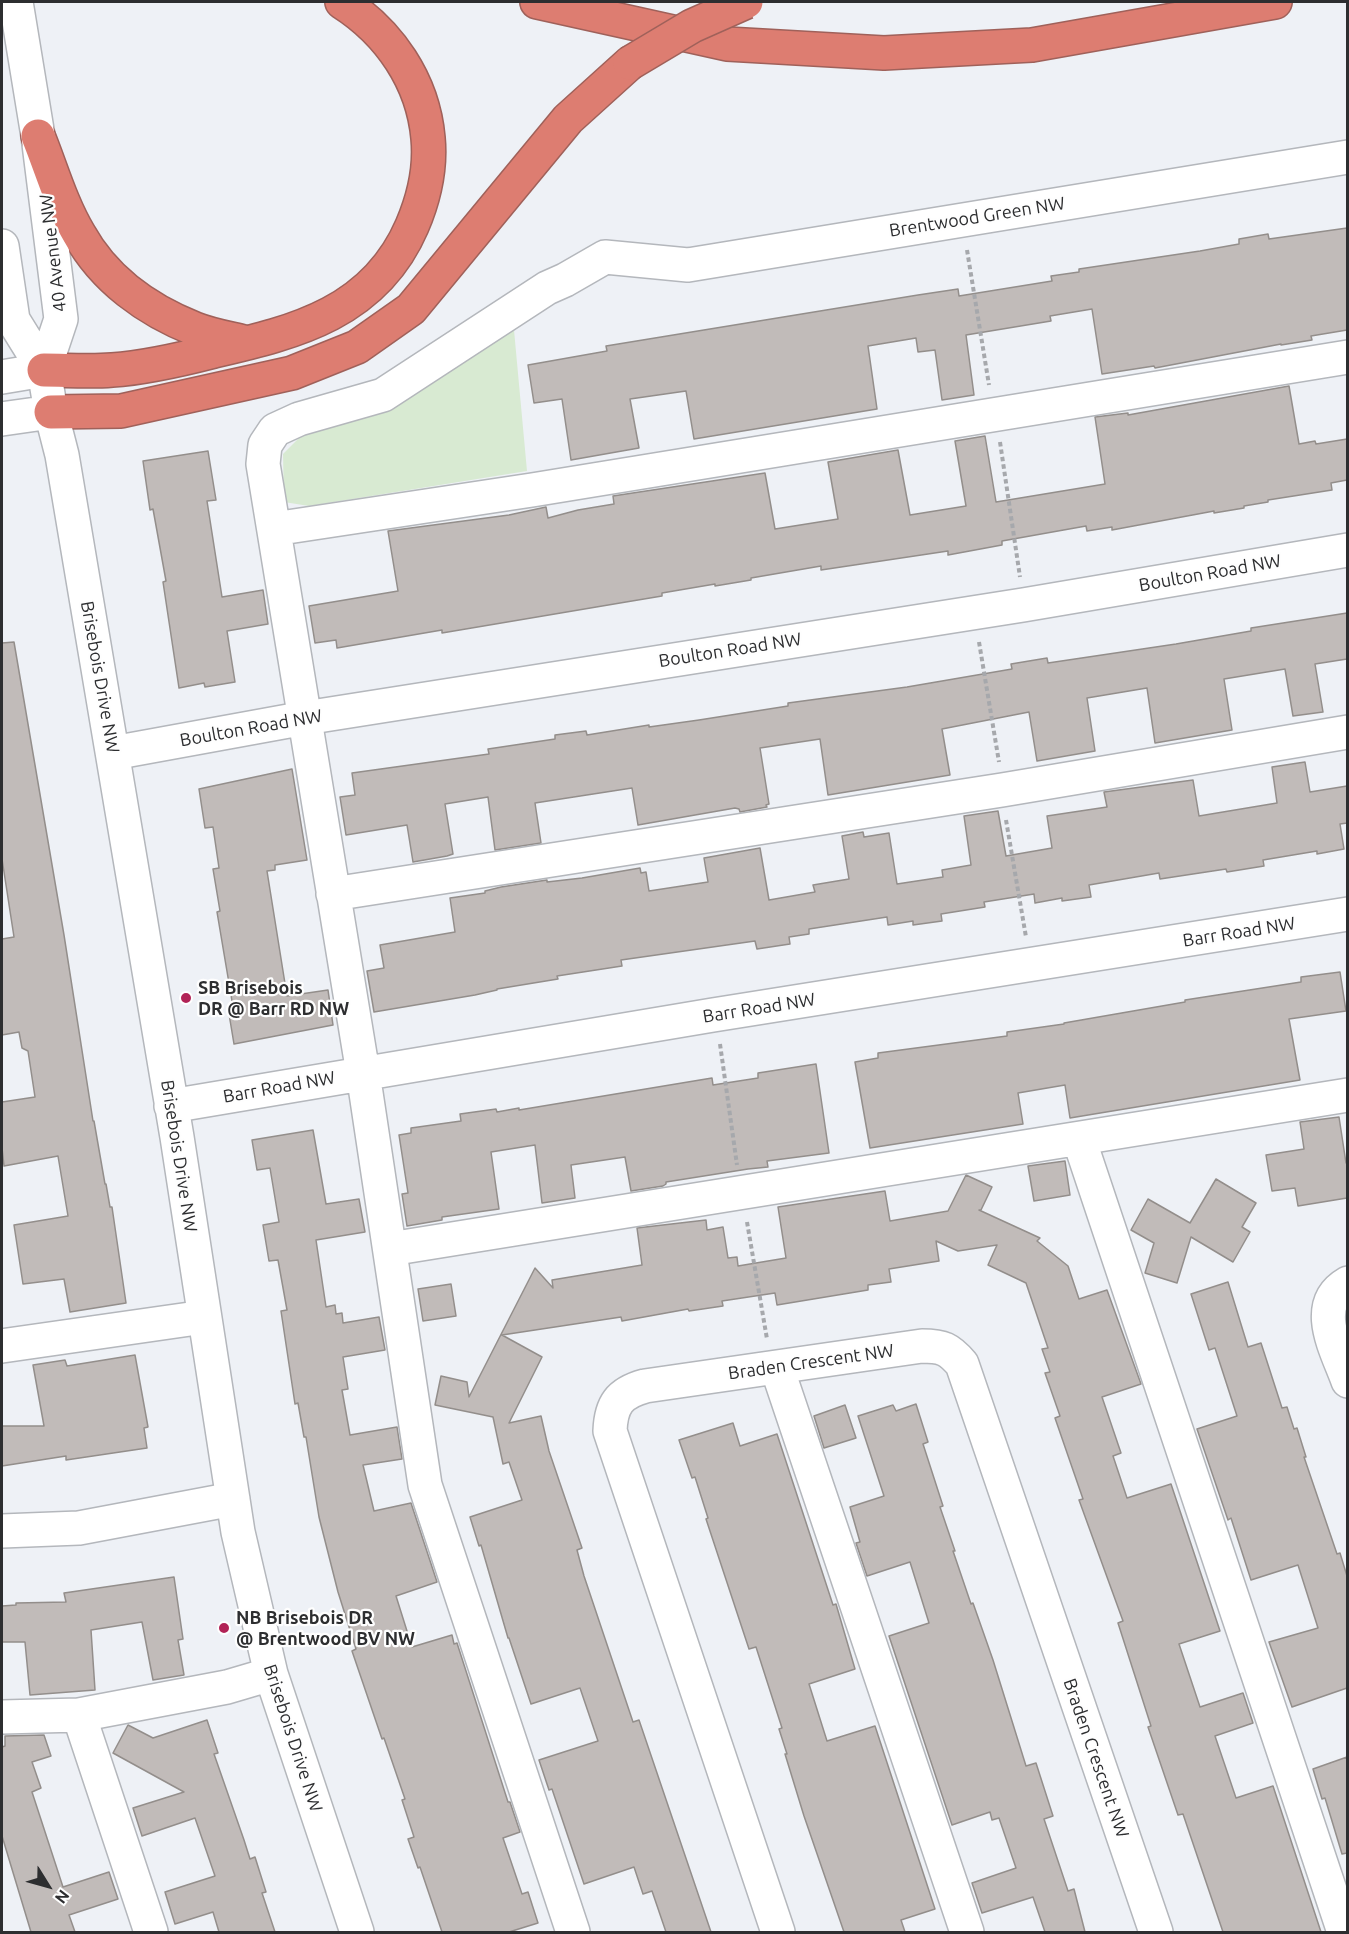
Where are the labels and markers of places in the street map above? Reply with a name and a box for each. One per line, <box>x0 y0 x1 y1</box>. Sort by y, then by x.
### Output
place label: SB Brisebois DR @ Barr RD NW <box>198 977 349 1020</box>
marker: SB Brisebois DR @ Barr RD NW <box>179 991 193 1005</box>
place label: NB Brisebois DR @ Brentwood BV NW <box>236 1607 415 1650</box>
marker: NB Brisebois DR @ Brentwood BV NW <box>217 1621 231 1635</box>

